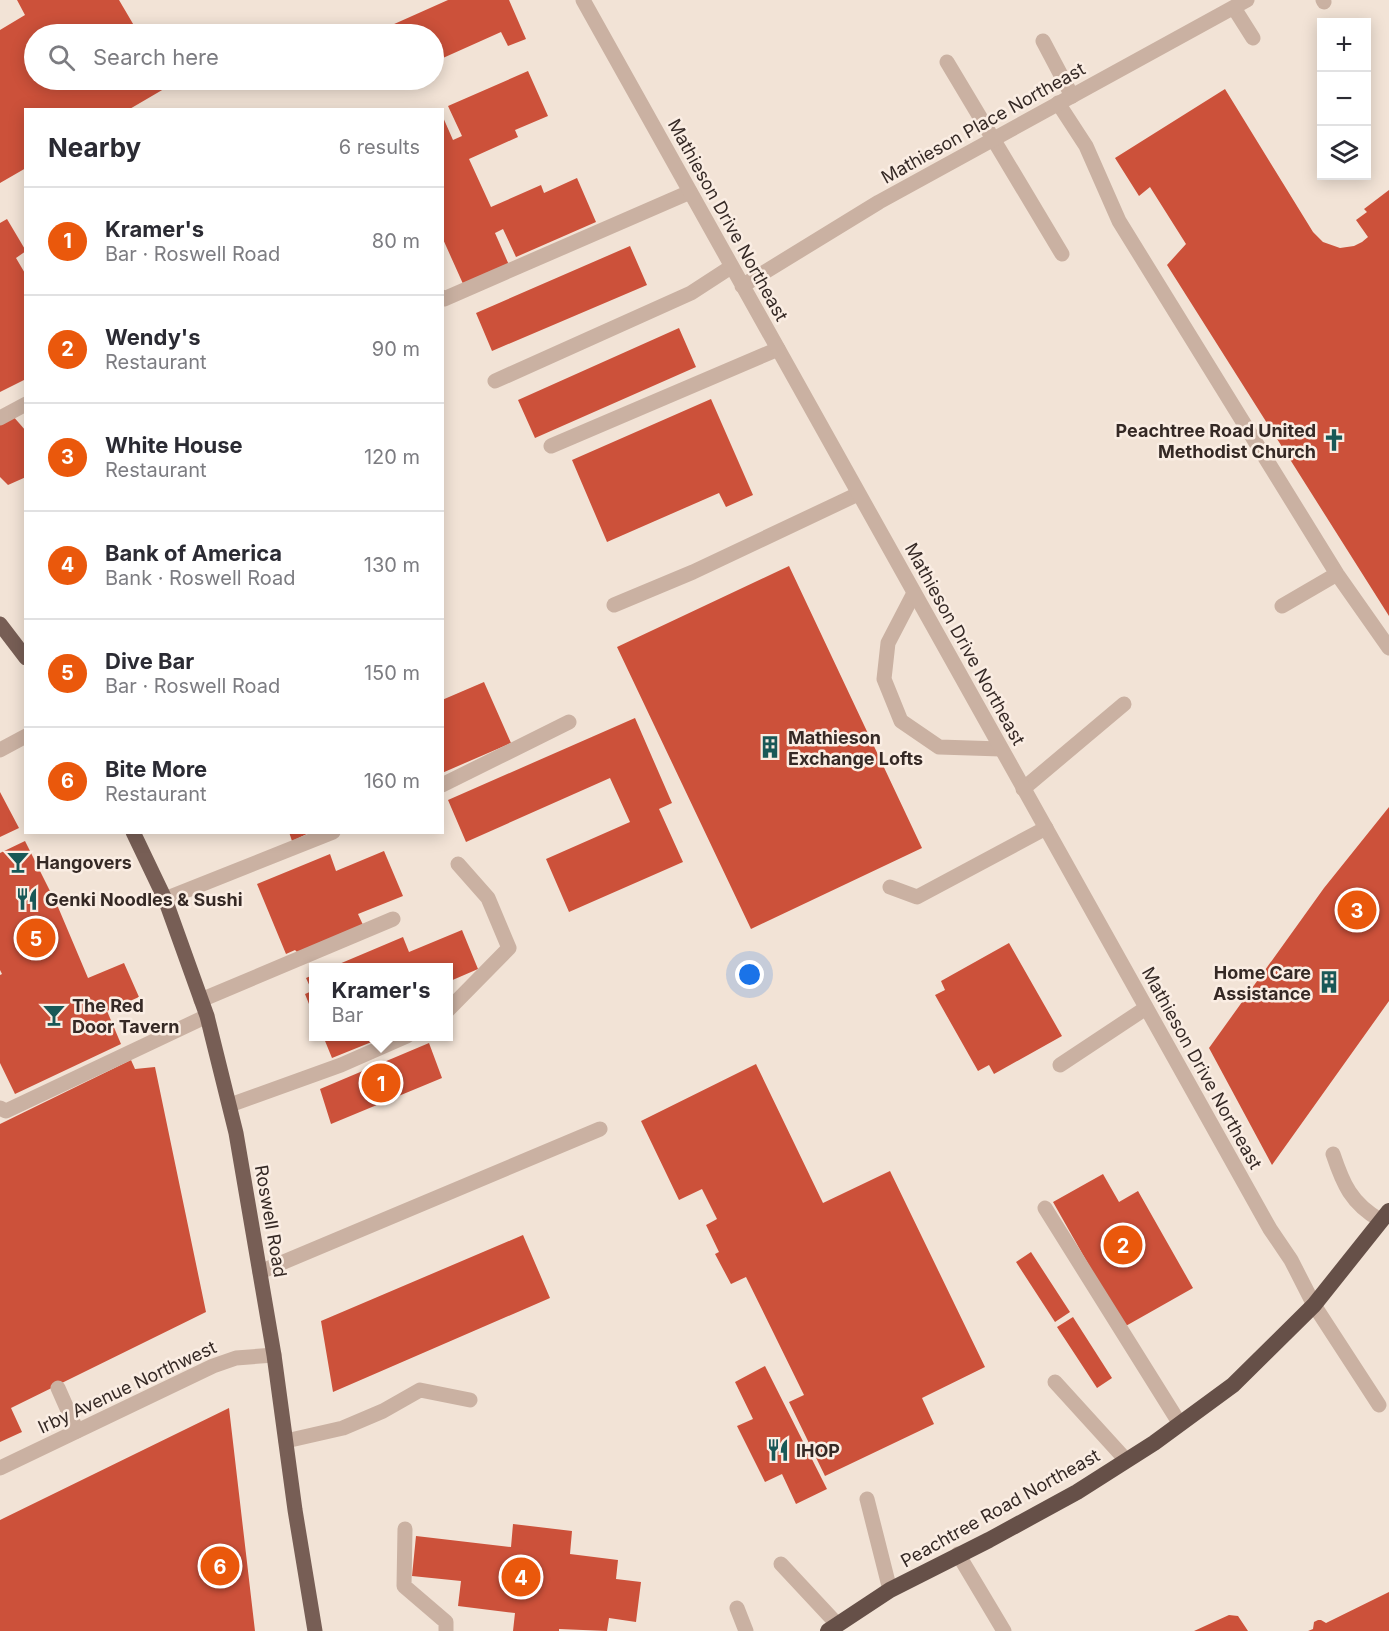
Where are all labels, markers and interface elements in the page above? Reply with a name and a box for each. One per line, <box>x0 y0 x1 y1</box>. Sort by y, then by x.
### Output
map controls <box>1317 18 1371 180</box>
button: + <box>1317 18 1371 72</box>
search box <box>24 24 444 90</box>
icon: search <box>45 41 78 74</box>
text: Search here <box>93 44 219 70</box>
street label: Mathieson Place Northeast <box>877 58 1089 188</box>
button: − <box>1317 72 1371 126</box>
street label: Mathieson Drive Northeast <box>664 115 792 325</box>
button: layers <box>1317 126 1371 180</box>
text: Nearby <box>48 132 141 163</box>
text: 6 results <box>339 135 420 159</box>
text: Kramer's <box>105 216 204 242</box>
text: 1 <box>63 229 72 253</box>
text: 80 m <box>372 229 420 253</box>
text: Bar · Roswell Road <box>105 242 280 266</box>
text: Wendy's <box>105 324 200 350</box>
text: 2 <box>61 337 74 361</box>
text: 90 m <box>372 337 420 361</box>
text: Restaurant <box>105 350 207 374</box>
place label: Peachtree Road United Methodist Church <box>1116 420 1316 462</box>
church icon: Peachtree Road United Methodist Church <box>1321 427 1347 453</box>
text: White House <box>105 432 243 458</box>
text: 3 <box>61 445 74 469</box>
text: 120 m <box>364 445 420 469</box>
text: Restaurant <box>105 458 207 482</box>
street label: Mathieson Drive Northeast <box>901 539 1029 749</box>
text: Bank of America <box>105 540 282 566</box>
text: 4 <box>61 553 74 577</box>
text: 130 m <box>364 553 420 577</box>
text: Bank · Roswell Road <box>105 566 295 590</box>
text: Dive Bar <box>105 648 194 674</box>
text: 5 <box>61 661 74 685</box>
text: 150 m <box>364 661 420 685</box>
text: Bar · Roswell Road <box>105 674 280 698</box>
place label: Mathieson Exchange Lofts <box>788 727 923 769</box>
building icon: Mathieson Exchange Lofts <box>757 734 783 760</box>
text: Bite More <box>105 756 207 782</box>
text: 6 <box>61 769 74 793</box>
text: 160 m <box>364 769 420 793</box>
text: Restaurant <box>105 782 207 806</box>
bar icon: Hangovers <box>5 849 31 875</box>
place label: Hangovers <box>36 852 132 873</box>
restaurant icon: Genki Noodles & Sushi <box>14 886 40 912</box>
pin: 3 <box>1338 888 1376 932</box>
place label: Genki Noodles & Sushi <box>45 889 243 910</box>
pin: 5 <box>16 916 56 960</box>
your location <box>735 960 764 989</box>
place label: Home Care Assistance <box>1213 962 1311 1004</box>
popup <box>309 963 453 1041</box>
street label: Mathieson Drive Northeast <box>1138 963 1266 1173</box>
building icon: Home Care Assistance <box>1316 969 1342 995</box>
text: Kramer's <box>332 977 431 1003</box>
place label: The Red Door Tavern <box>72 995 179 1037</box>
bar icon: The Red Door Tavern <box>41 1002 67 1028</box>
text: Bar <box>332 1003 363 1027</box>
pin: 1 <box>362 1060 400 1106</box>
street label: Roswell Road <box>251 1163 291 1279</box>
pin: 2 <box>1104 1222 1142 1268</box>
street label: Irby Avenue Northwest <box>35 1336 220 1438</box>
restaurant icon: IHOP <box>765 1437 791 1463</box>
place label: IHOP <box>796 1440 840 1461</box>
street label: Peachtree Road Northeast <box>897 1444 1103 1572</box>
pin: 6 <box>200 1544 240 1588</box>
pin: 4 <box>502 1554 540 1600</box>

